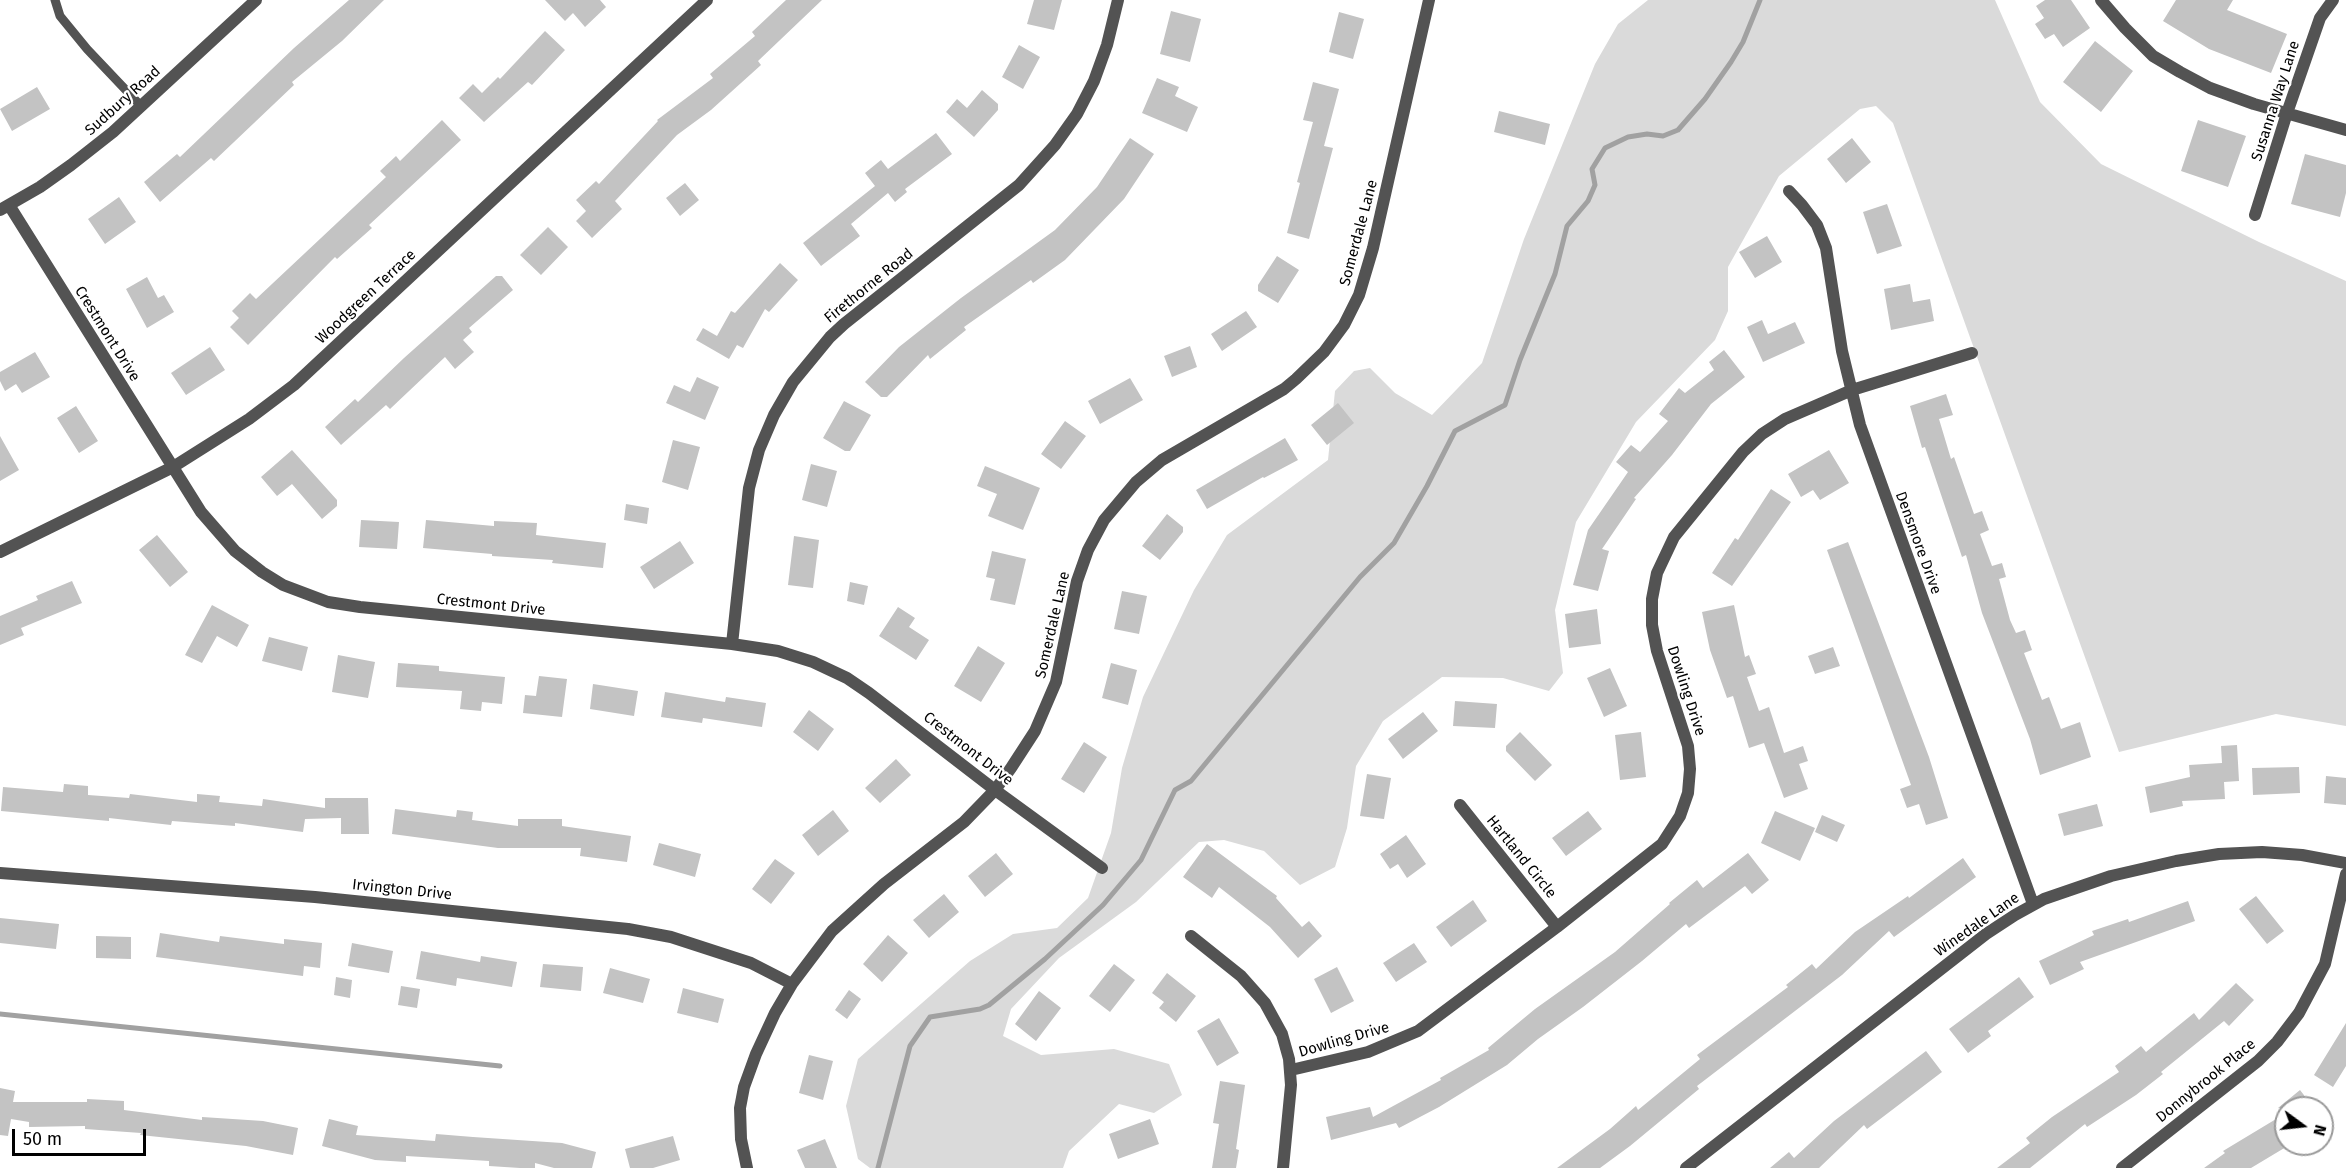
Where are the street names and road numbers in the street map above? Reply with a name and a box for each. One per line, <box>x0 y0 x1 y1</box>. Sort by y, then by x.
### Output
street label: Susanna Way Lane <box>2248 39 2304 163</box>
street label: Sudbury Road <box>82 62 164 140</box>
street label: Somerdale Lane <box>1336 178 1382 288</box>
street label: Firethorne Road <box>821 245 917 327</box>
street label: Woodgreen Terrace <box>312 246 420 348</box>
street label: Crestmont Drive <box>70 283 144 385</box>
street label: Densmore Drive <box>1891 489 1945 597</box>
street label: Somerdale Lane <box>1032 570 1074 680</box>
street label: Crestmont Drive <box>436 590 546 620</box>
street label: Dowling Drive <box>1663 644 1709 738</box>
street label: Crestmont Drive <box>919 708 1017 790</box>
street label: Hartland Circle <box>1482 812 1560 902</box>
street label: Irvington Drive <box>351 876 453 904</box>
street label: Winedale Lane <box>1931 889 2023 961</box>
street label: Dowling Drive <box>1297 1018 1391 1062</box>
street label: Donnybrook Place <box>2153 1035 2259 1127</box>

